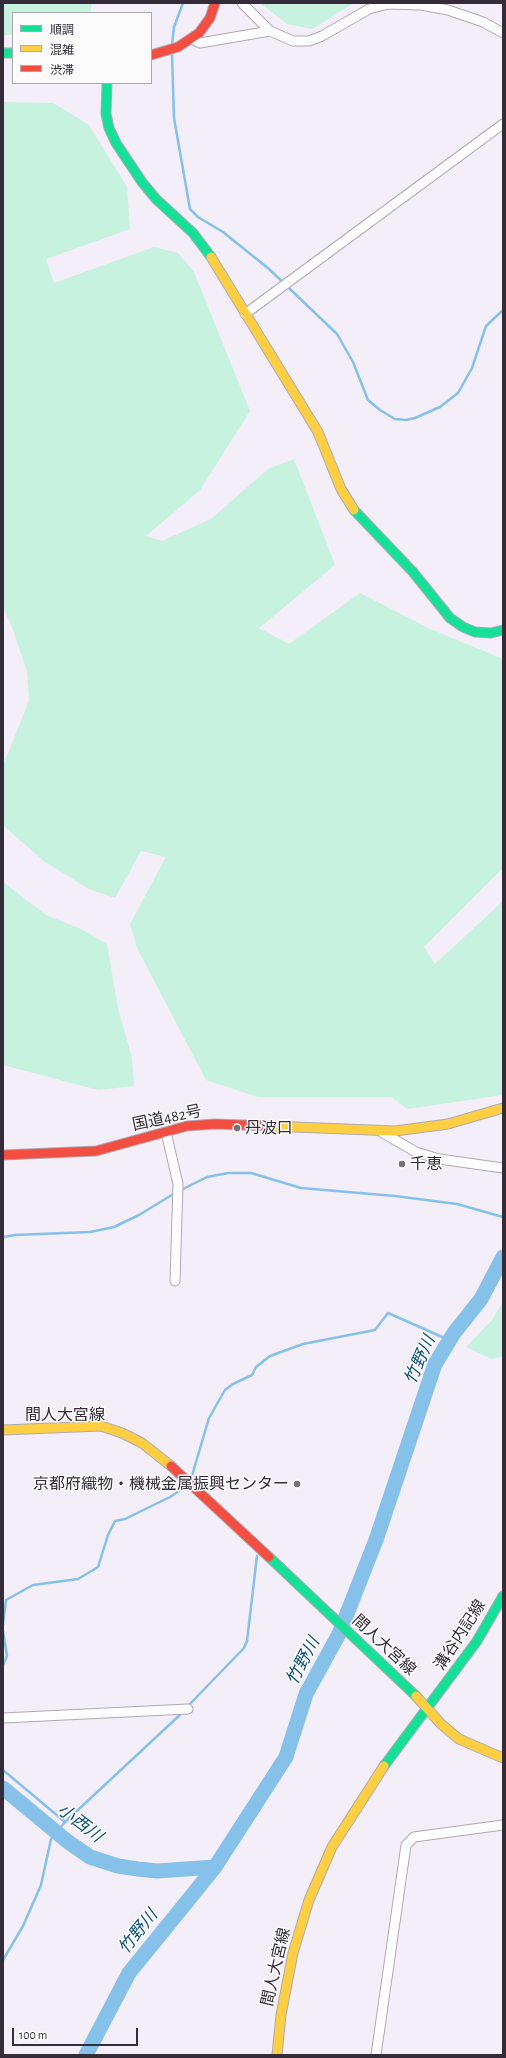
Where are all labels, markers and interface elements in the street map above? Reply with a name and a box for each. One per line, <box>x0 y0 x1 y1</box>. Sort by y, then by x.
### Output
legend <box>12 12 152 84</box>
text: 順調 <box>50 24 74 36</box>
text: 混雑 <box>50 44 74 56</box>
text: 渋滞 <box>50 64 74 76</box>
street label: 国道482号 <box>130 1101 204 1135</box>
place label: 丹波口 <box>245 1118 293 1138</box>
marker: 丹波口 <box>232 1123 242 1133</box>
place label: 千恵 <box>410 1154 442 1174</box>
marker: 千恵 <box>397 1159 407 1169</box>
water label: 竹野川 <box>400 1333 440 1387</box>
street label: 間人大宮線 <box>25 1405 105 1425</box>
place label: 京都府織物・機械金属振興センター <box>33 1474 289 1494</box>
marker: 京都府織物・機械金属振興センター <box>292 1479 302 1489</box>
street label: 溝谷内記線 <box>430 1596 490 1674</box>
street label: 間人大宮線 <box>348 1611 420 1679</box>
water label: 竹野川 <box>282 1634 324 1688</box>
water label: 小西川 <box>53 1800 107 1846</box>
water label: 竹野川 <box>114 1906 162 1958</box>
street label: 間人大宮線 <box>258 1926 294 2008</box>
scale bar <box>14 2020 140 2046</box>
text: 100 m <box>19 2029 47 2041</box>

